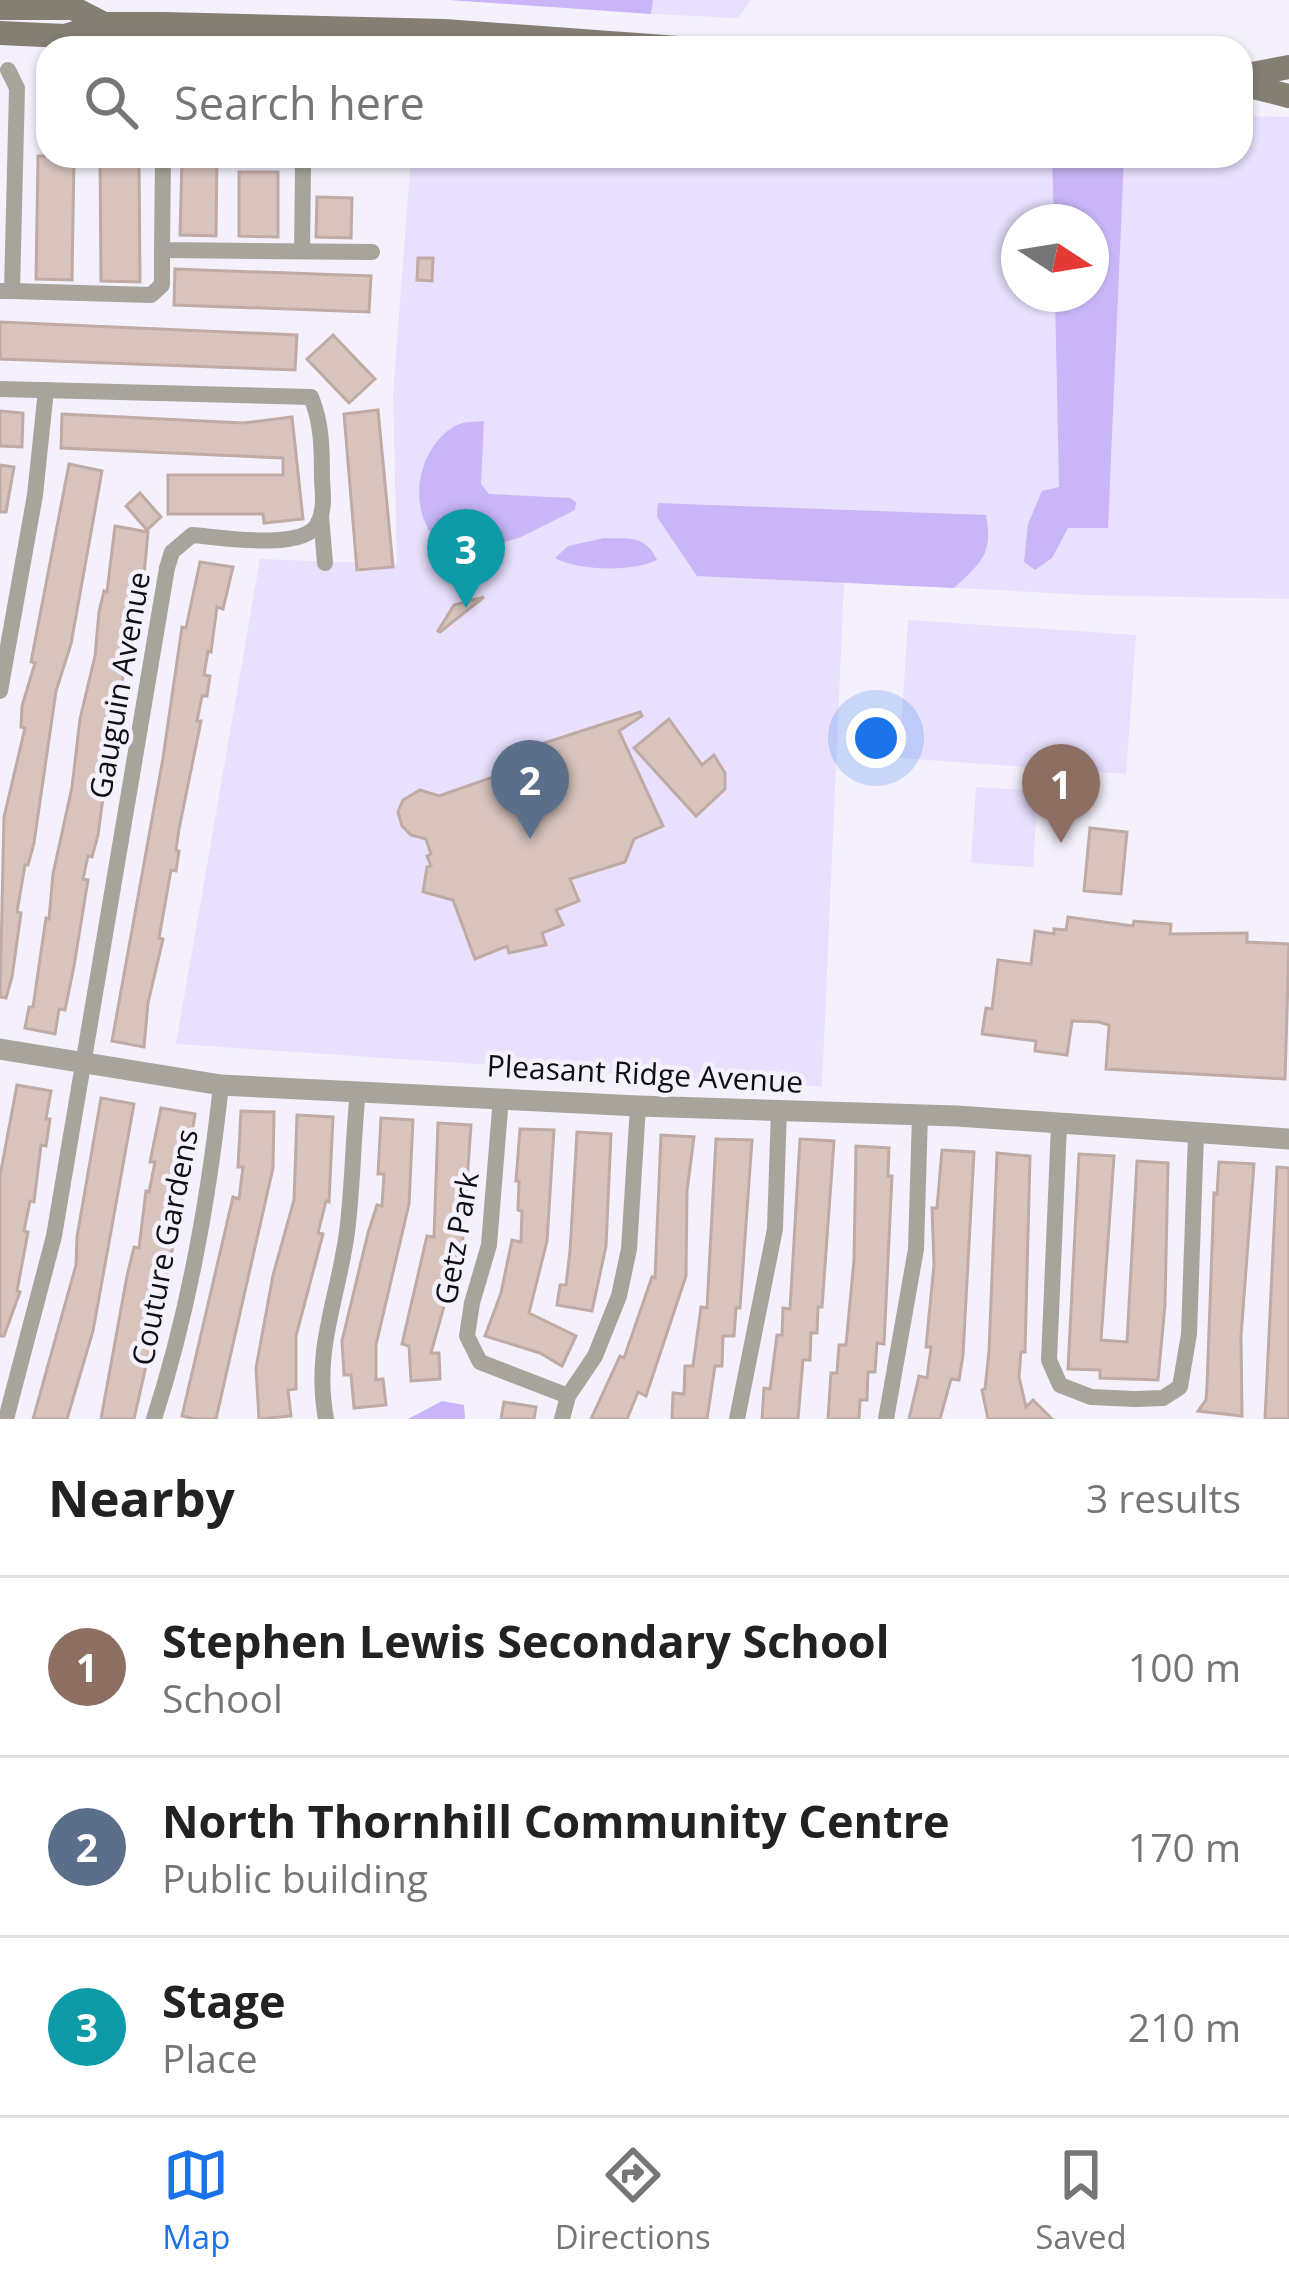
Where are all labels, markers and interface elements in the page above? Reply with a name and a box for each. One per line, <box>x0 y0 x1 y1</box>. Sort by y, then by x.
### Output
search box <box>36 36 1253 168</box>
icon: search <box>78 69 144 135</box>
text: Search here <box>174 72 425 133</box>
north arrow <box>1001 204 1109 312</box>
pin: 3 <box>427 509 505 608</box>
street label: Gauguin Avenue <box>79 568 159 802</box>
your location <box>846 708 906 768</box>
pin: 2 <box>491 740 569 839</box>
pin: 1 <box>1022 744 1100 843</box>
street label: Pleasant Ridge Avenue <box>486 1044 804 1102</box>
street label: Couture Gardens <box>121 1125 207 1369</box>
street label: Getz Park <box>424 1168 488 1308</box>
text: Nearby <box>48 1462 235 1532</box>
text: 3 results <box>1086 1471 1241 1524</box>
text: Stephen Lewis Secondary School <box>162 1610 889 1671</box>
text: 1 <box>76 1640 98 1693</box>
text: 100 m <box>1128 1640 1241 1693</box>
text: School <box>162 1671 283 1724</box>
text: North Thornhill Community Centre <box>162 1790 950 1851</box>
text: 2 <box>76 1820 98 1873</box>
text: 170 m <box>1128 1820 1241 1873</box>
text: Public building <box>162 1851 428 1904</box>
text: Stage <box>162 1970 286 2031</box>
text: 3 <box>76 2000 98 2053</box>
text: 210 m <box>1128 2000 1241 2053</box>
text: Place <box>162 2031 258 2084</box>
tab: Map <box>162 2142 230 2259</box>
tab: Directions <box>555 2142 711 2259</box>
tab: Saved <box>1035 2142 1127 2259</box>

